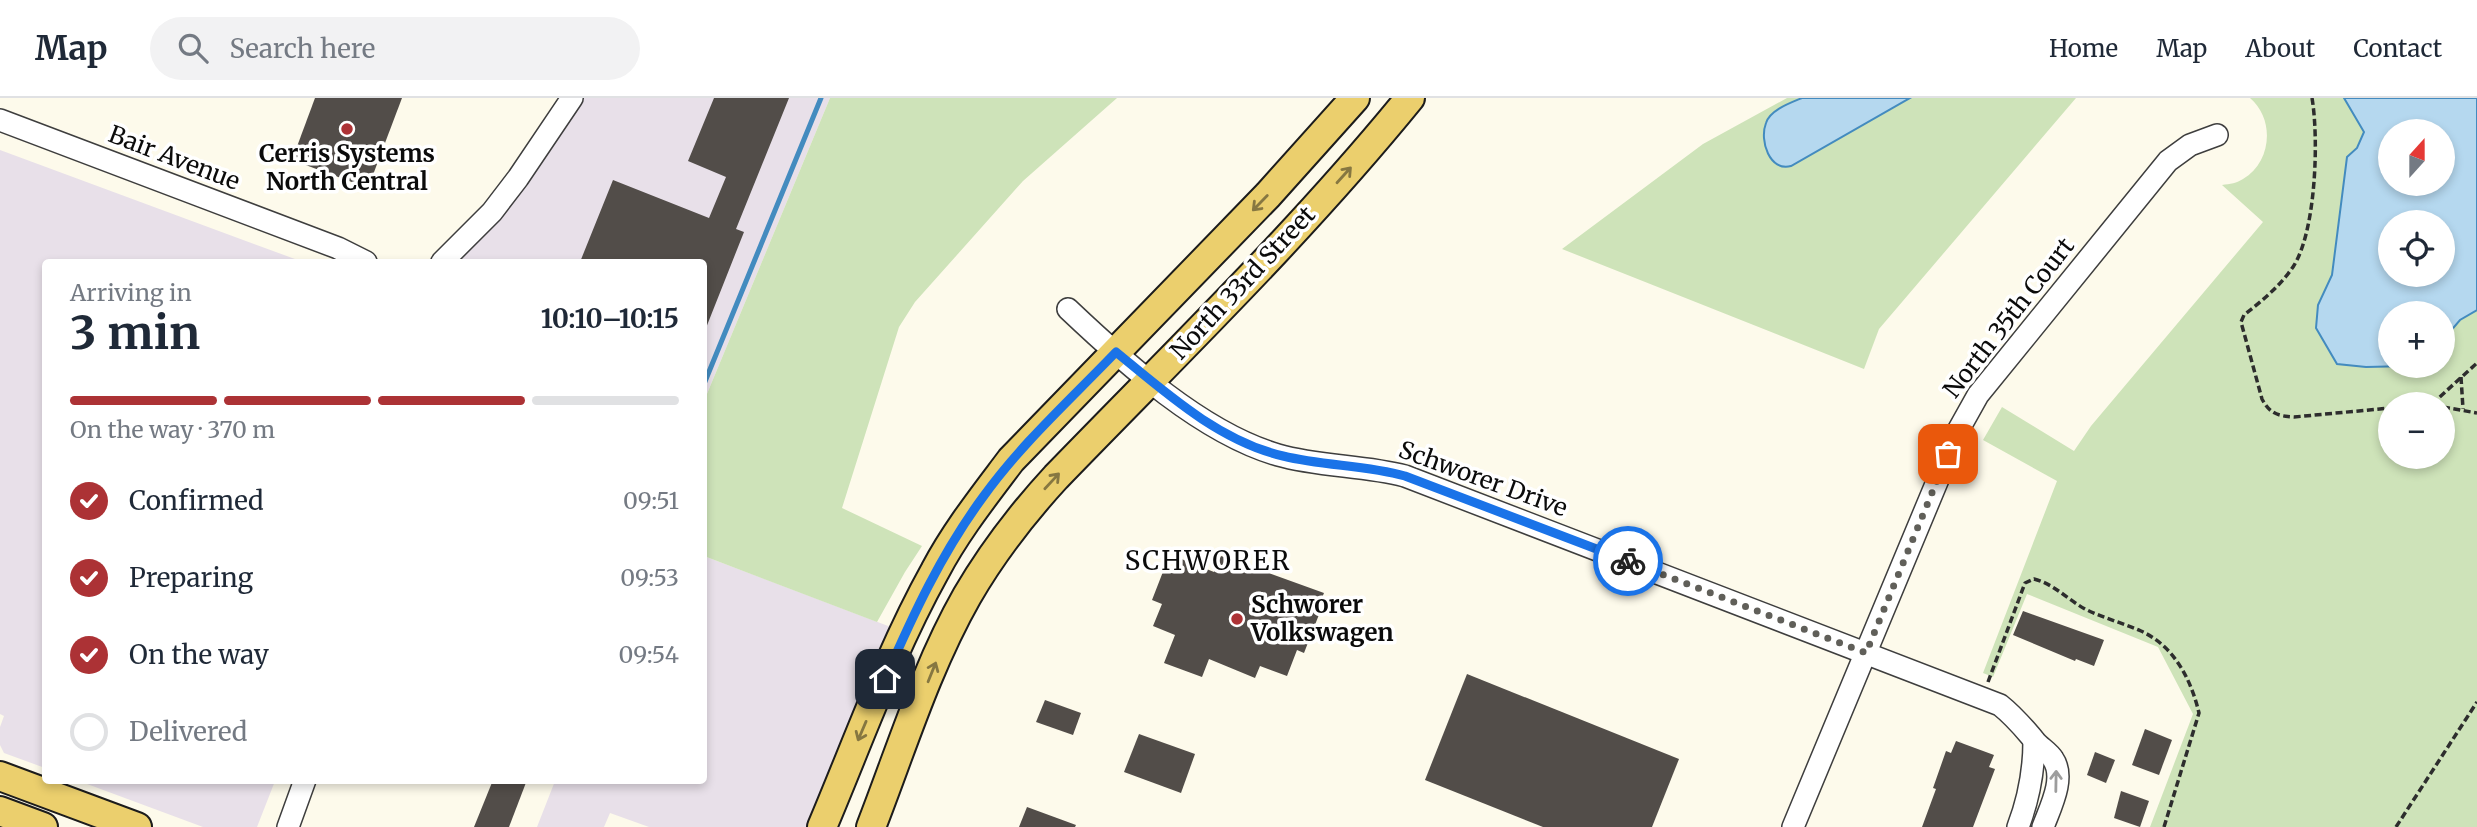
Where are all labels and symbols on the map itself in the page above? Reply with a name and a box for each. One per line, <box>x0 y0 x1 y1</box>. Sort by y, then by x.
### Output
street label: Bair Avenue <box>104 118 244 197</box>
north arrow <box>2378 119 2455 196</box>
marker: Cerris Systems North Central <box>339 121 355 137</box>
place label: Cerris Systems North Central <box>259 138 435 197</box>
one-way arrow <box>1336 167 1353 184</box>
one-way arrow <box>1252 194 1269 211</box>
street label: North 33rd Street <box>1164 199 1322 366</box>
street label: North 35th Court <box>1936 231 2081 404</box>
pin <box>1918 424 1978 484</box>
street label: Schworer Drive <box>1395 434 1572 523</box>
one-way arrow <box>1044 472 1060 490</box>
courier <box>1593 526 1663 596</box>
district label: SCHWORER <box>1125 544 1291 577</box>
place label: Schworer Volkswagen <box>1250 589 1394 648</box>
marker: Schworer Volkswagen <box>1229 611 1245 627</box>
pin <box>855 649 915 709</box>
one-way arrow <box>926 662 939 684</box>
one-way arrow <box>855 720 868 741</box>
one-way arrow <box>2049 770 2063 793</box>

